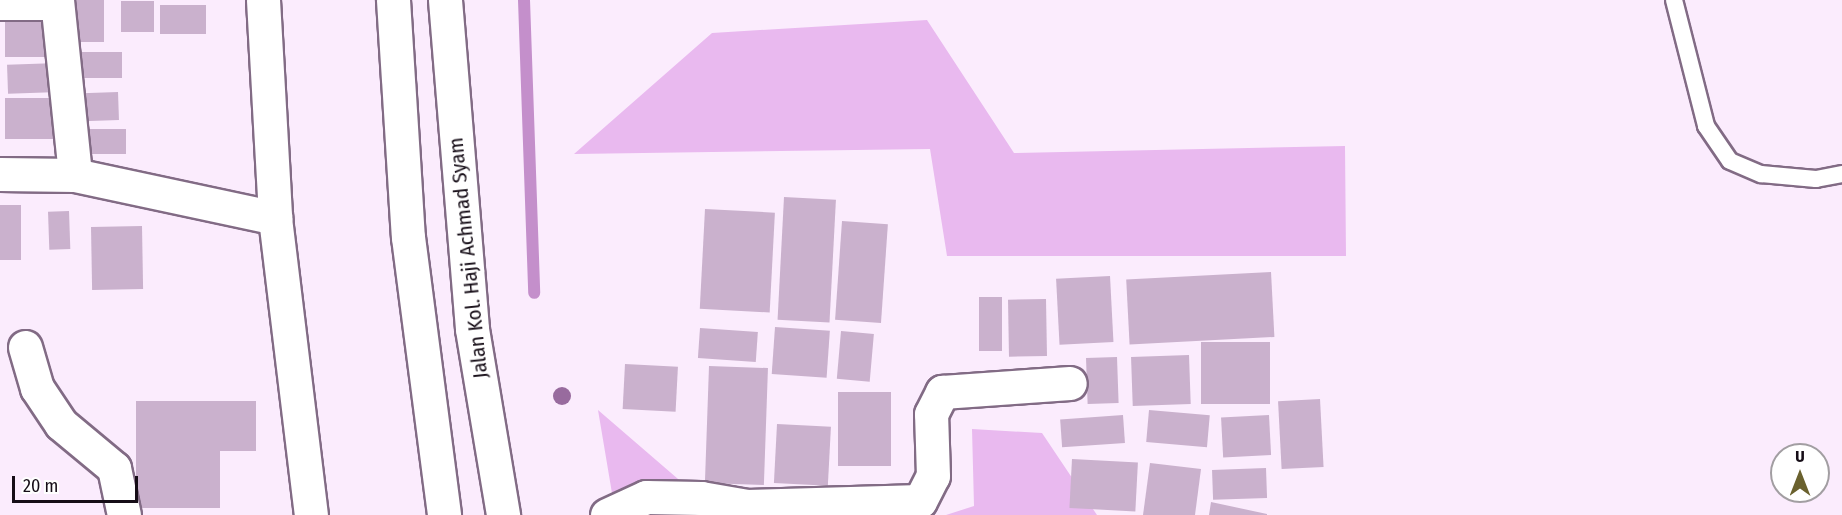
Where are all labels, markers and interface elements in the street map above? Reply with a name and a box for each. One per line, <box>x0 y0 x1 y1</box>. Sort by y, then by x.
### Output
street label: Jalan Kol. Haji Achmad Syam <box>443 136 493 380</box>
north arrow <box>1770 443 1830 503</box>
text: U <box>1795 447 1805 466</box>
scale bar <box>15 464 141 502</box>
text: 20 m <box>23 475 58 497</box>

